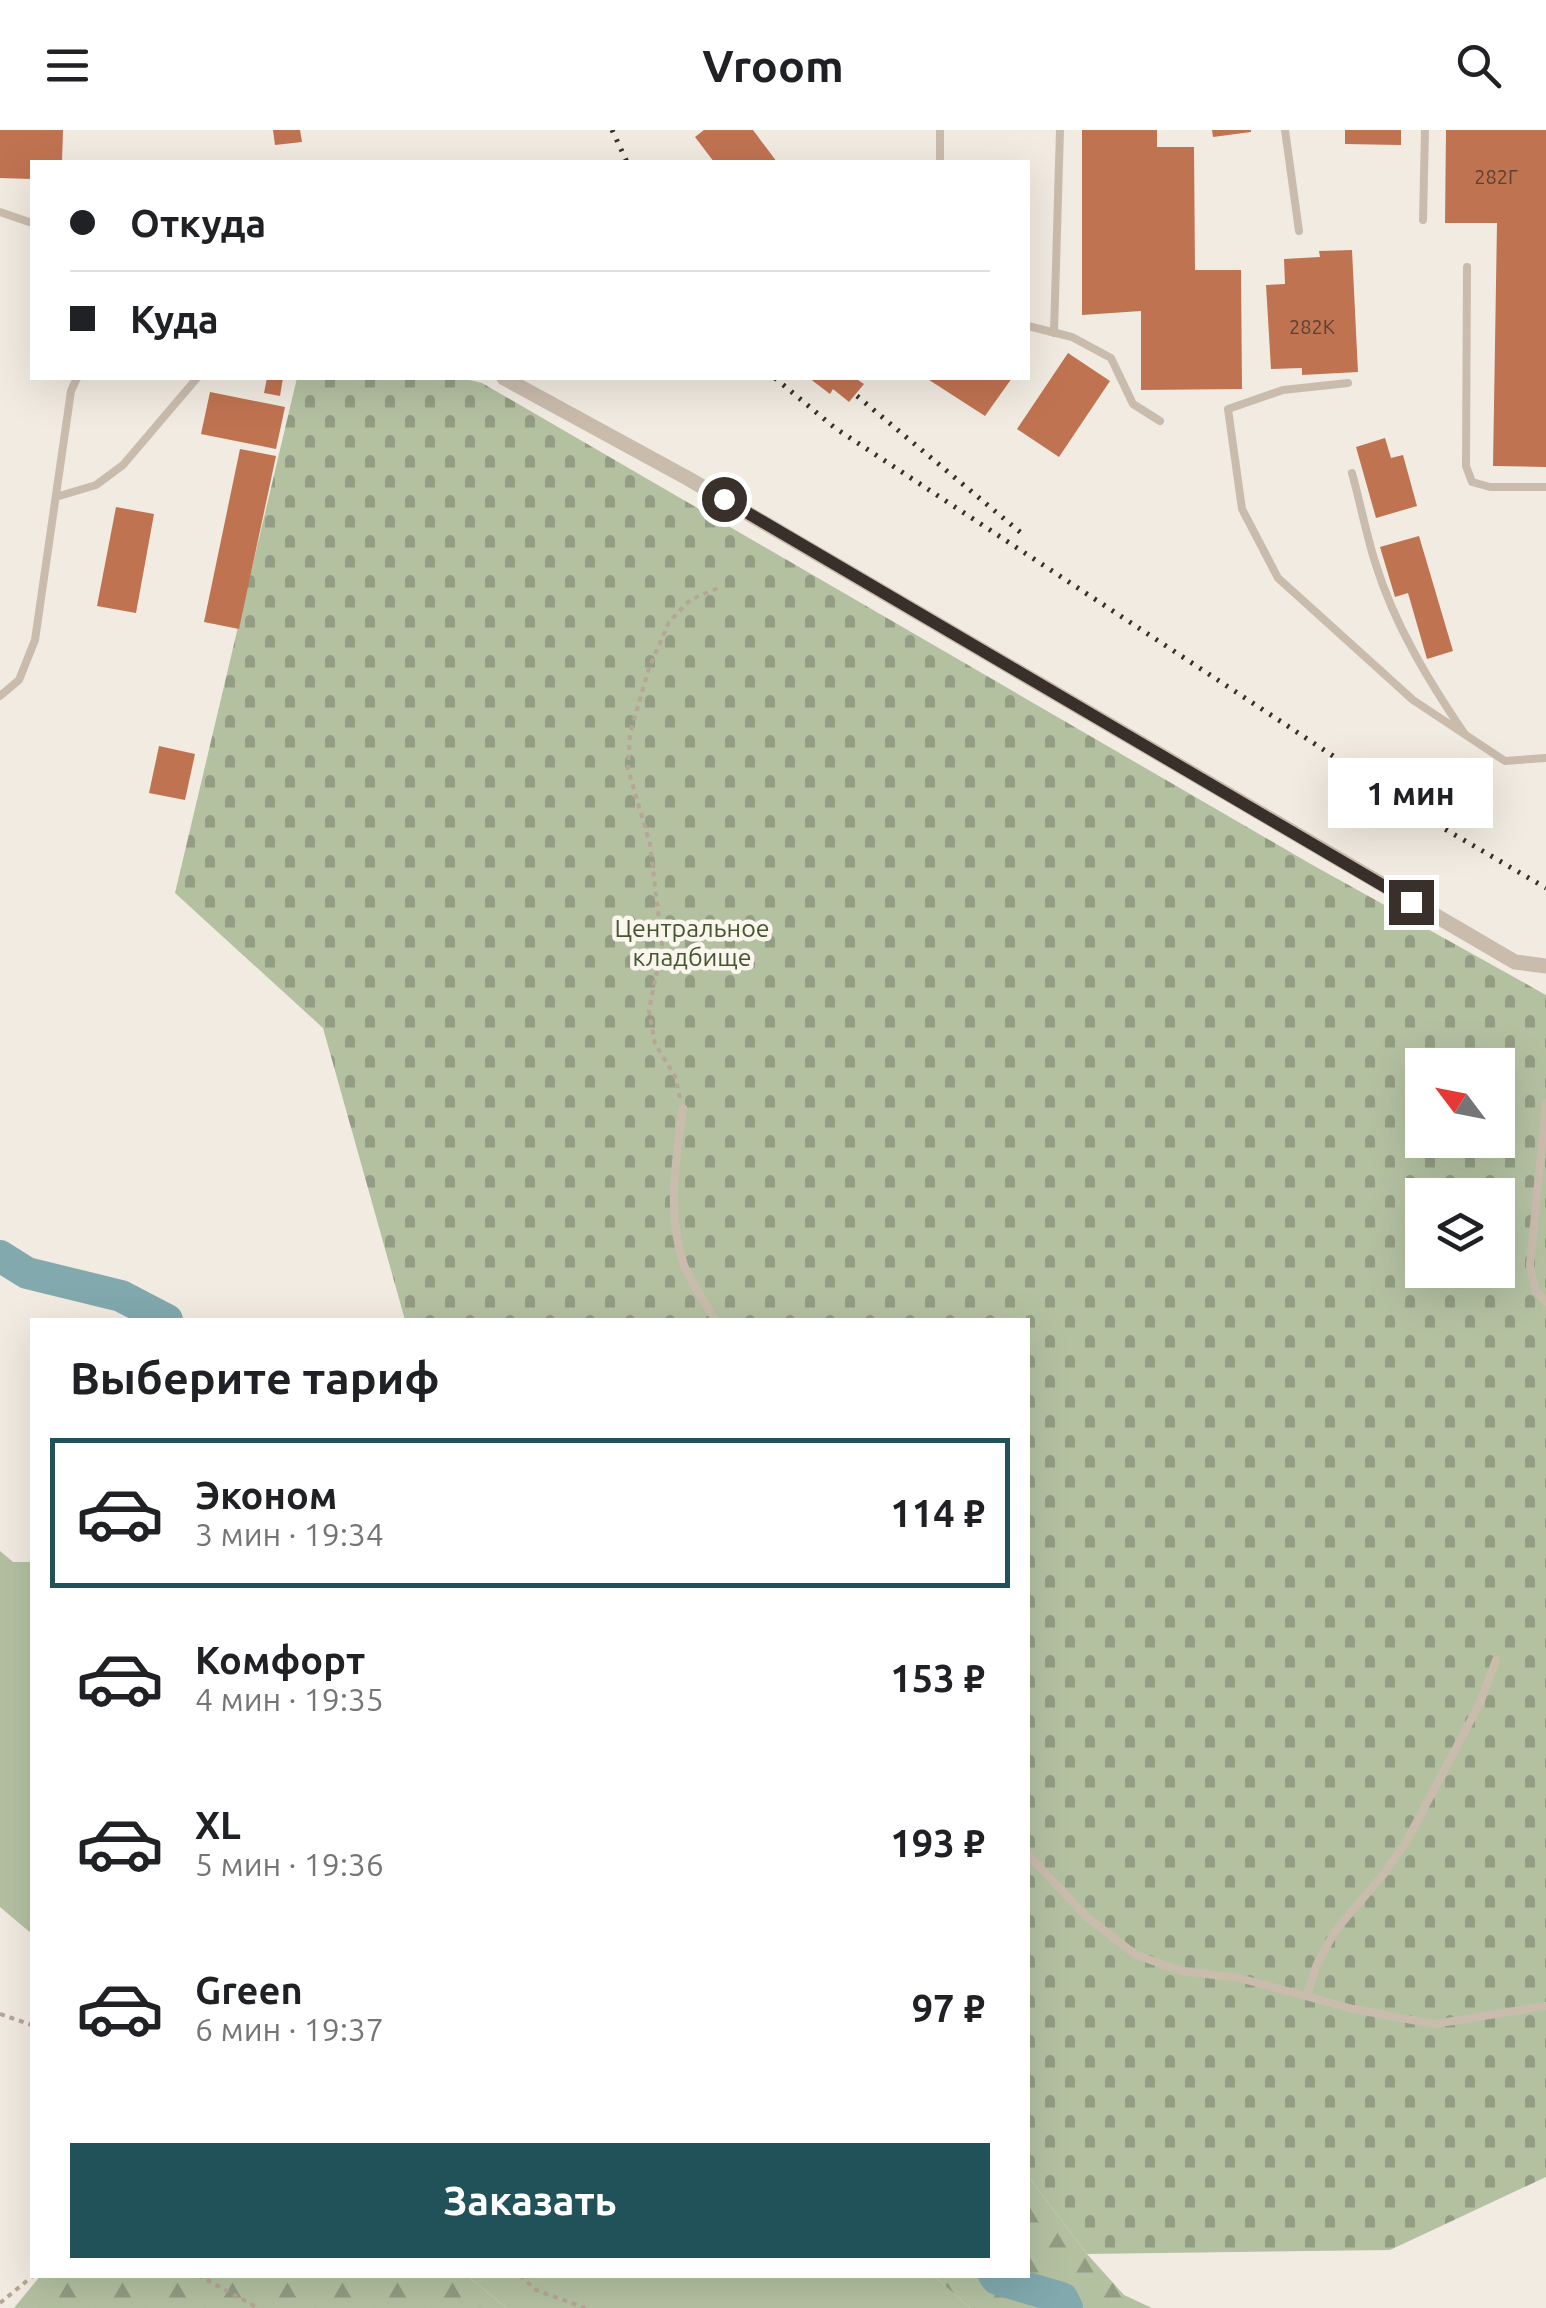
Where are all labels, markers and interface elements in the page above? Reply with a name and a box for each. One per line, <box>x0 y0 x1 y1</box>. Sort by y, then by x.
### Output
icon: menu <box>40 38 95 93</box>
icon: search <box>1451 38 1506 93</box>
text: Vroom <box>702 40 844 91</box>
house number: 282Г <box>1474 165 1518 188</box>
text: Откуда <box>130 202 266 244</box>
text: Куда <box>130 298 219 340</box>
house number: 282К <box>1289 315 1335 338</box>
route start <box>702 477 747 522</box>
callout: 1 мин <box>1328 757 1494 827</box>
text: 1 мин <box>1366 775 1455 811</box>
route end <box>1389 880 1434 925</box>
park label: Центральное кладбище <box>614 914 770 971</box>
north arrow <box>1405 1048 1515 1158</box>
map controls <box>1405 1048 1515 1288</box>
button: layers <box>1405 1178 1515 1288</box>
text: Выберите тариф <box>70 1352 440 1403</box>
icon: car <box>75 1468 165 1558</box>
text: Эконом <box>195 1474 337 1516</box>
text: 114 ₽ <box>890 1492 985 1534</box>
text: 3 мин · 19:34 <box>195 1516 384 1552</box>
icon: car <box>75 1633 165 1723</box>
text: Комфорт <box>195 1639 365 1681</box>
text: 153 ₽ <box>890 1657 985 1699</box>
text: 4 мин · 19:35 <box>195 1681 384 1717</box>
icon: car <box>75 1798 165 1888</box>
text: XL <box>195 1804 241 1846</box>
text: 193 ₽ <box>890 1822 985 1864</box>
text: 5 мин · 19:36 <box>195 1846 384 1882</box>
icon: car <box>75 1963 165 2053</box>
text: Green <box>195 1969 303 2011</box>
text: 97 ₽ <box>912 1987 985 2029</box>
text: 6 мин · 19:37 <box>195 2011 384 2047</box>
button: Заказать <box>70 2143 990 2258</box>

